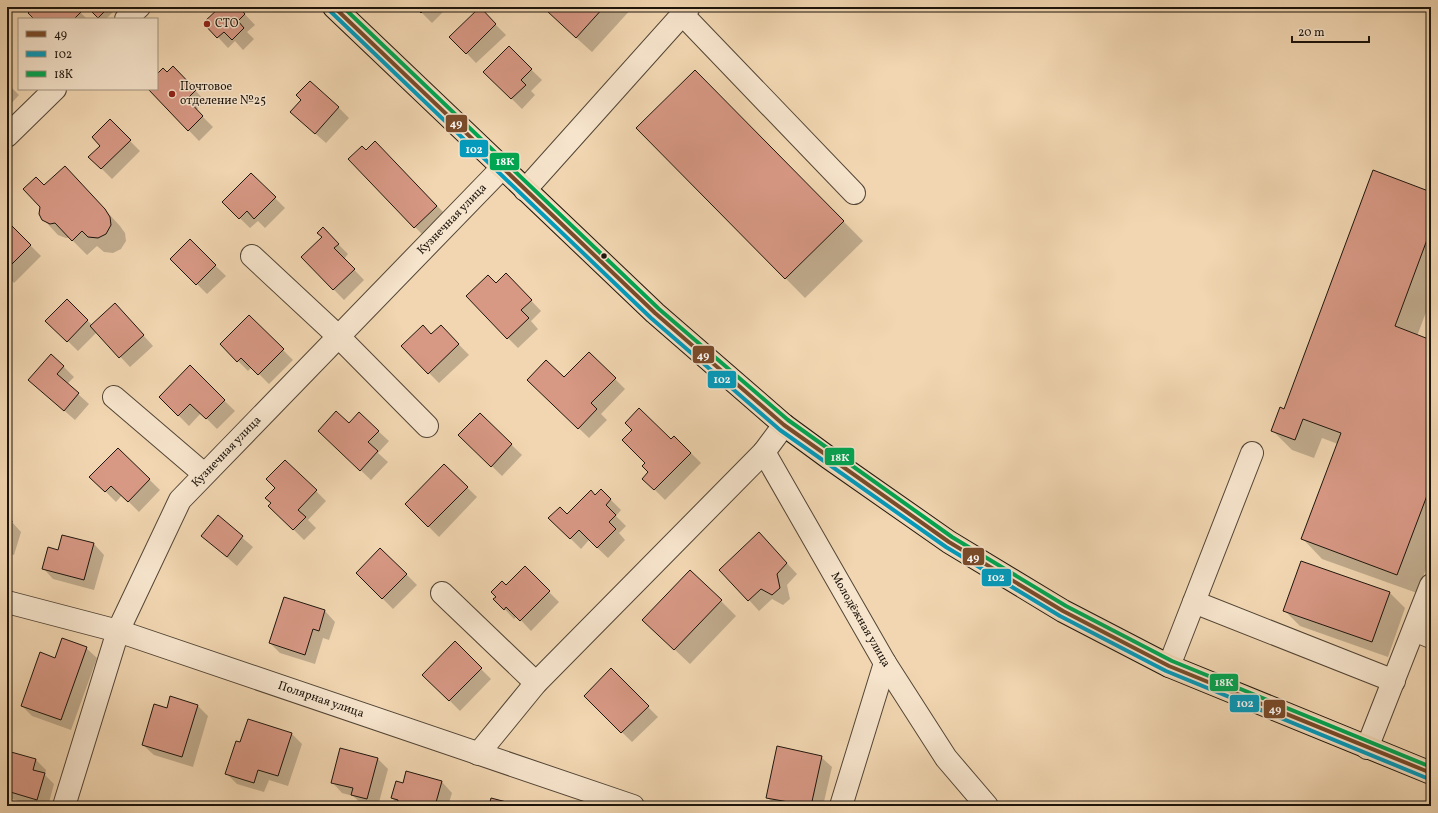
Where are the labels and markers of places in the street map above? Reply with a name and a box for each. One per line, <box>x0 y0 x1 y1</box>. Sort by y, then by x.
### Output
place label: СТО <box>215 16 239 32</box>
marker: СТО <box>202 19 212 29</box>
place label: Почтовое отделение №25 <box>180 79 266 109</box>
marker: Почтовое отделение №25 <box>167 89 177 99</box>
unlabelled marker <box>599 251 609 261</box>

